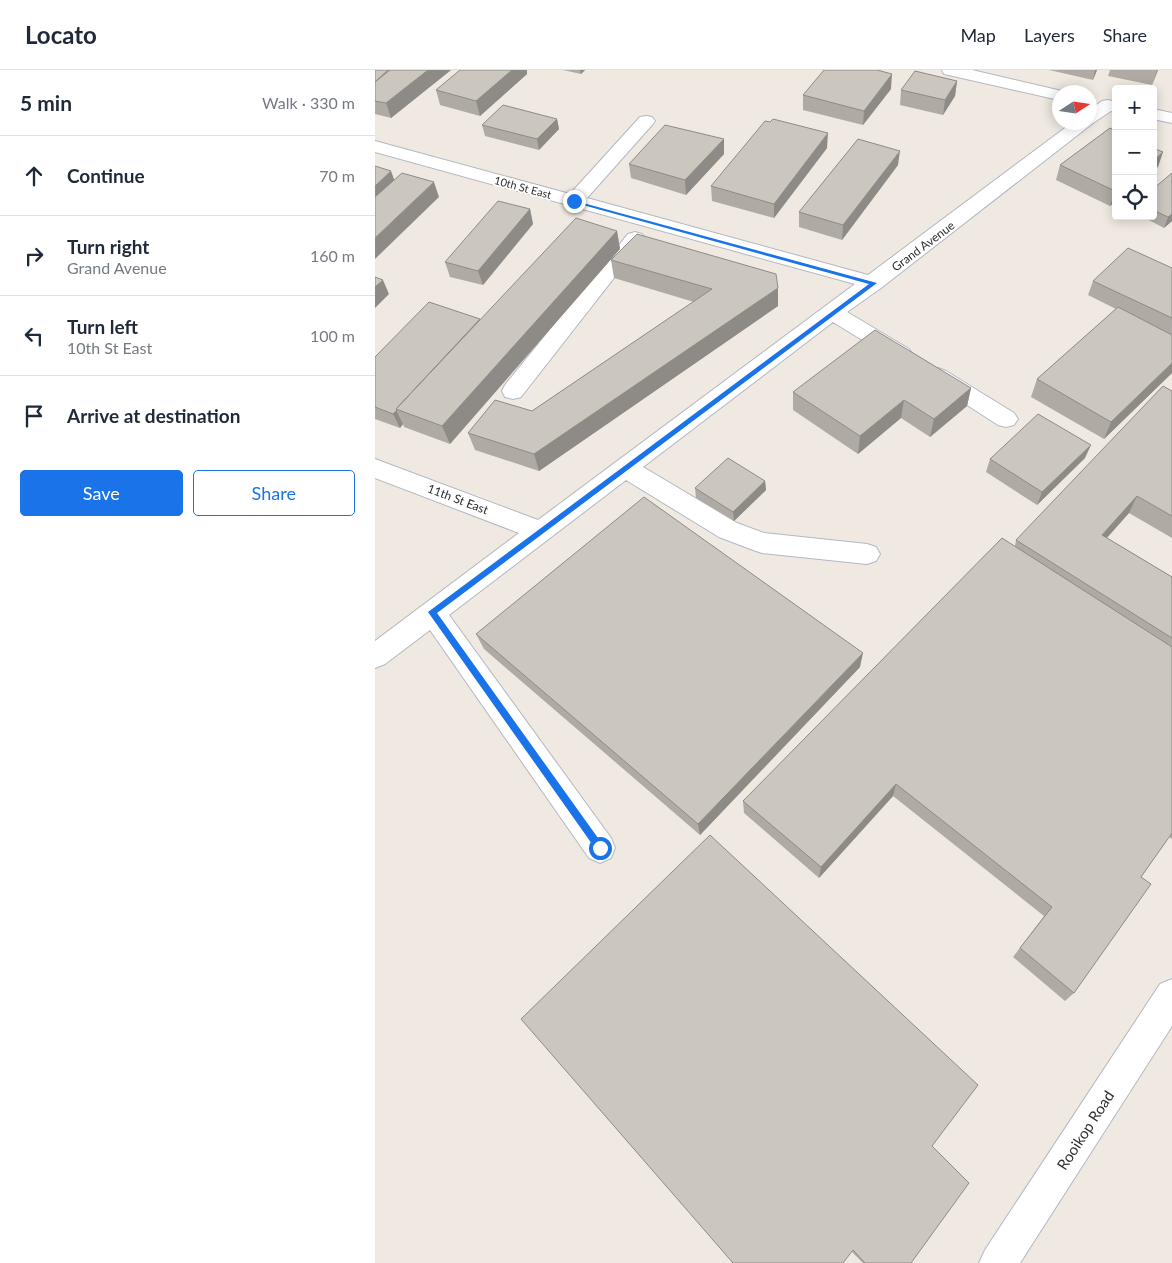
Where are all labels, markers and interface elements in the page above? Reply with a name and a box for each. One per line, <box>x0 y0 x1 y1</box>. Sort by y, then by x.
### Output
text: Locato <box>25 20 97 49</box>
text: Map <box>960 24 996 46</box>
text: Layers <box>1024 24 1075 46</box>
text: Share <box>1103 24 1147 46</box>
north arrow <box>1052 85 1097 130</box>
map controls <box>1112 85 1157 220</box>
button: + <box>1112 85 1157 130</box>
text: 5 min <box>20 90 72 115</box>
text: Walk · 330 m <box>262 93 355 112</box>
button: − <box>1112 130 1157 175</box>
icon: ahead <box>20 162 48 190</box>
text: Continue <box>67 164 145 187</box>
text: 70 m <box>319 166 355 185</box>
street label: 10th St East <box>493 173 553 201</box>
button: locate <box>1112 175 1157 220</box>
route end <box>563 190 586 213</box>
street label: Grand Avenue <box>889 218 957 274</box>
text: Turn right <box>67 235 149 258</box>
icon: right <box>20 242 48 270</box>
text: 160 m <box>310 246 355 265</box>
text: Grand Avenue <box>67 258 167 277</box>
text: Turn left <box>67 315 138 338</box>
icon: left <box>20 322 48 350</box>
text: 100 m <box>310 326 355 345</box>
text: 10th St East <box>67 338 152 357</box>
icon: arrive <box>20 402 48 430</box>
text: Arrive at destination <box>67 404 240 427</box>
button: Save <box>20 470 183 516</box>
button: Share <box>193 470 355 516</box>
street label: 11th St East <box>425 481 491 518</box>
route start <box>589 837 612 860</box>
street label: Rooikop Road <box>1053 1087 1117 1173</box>

